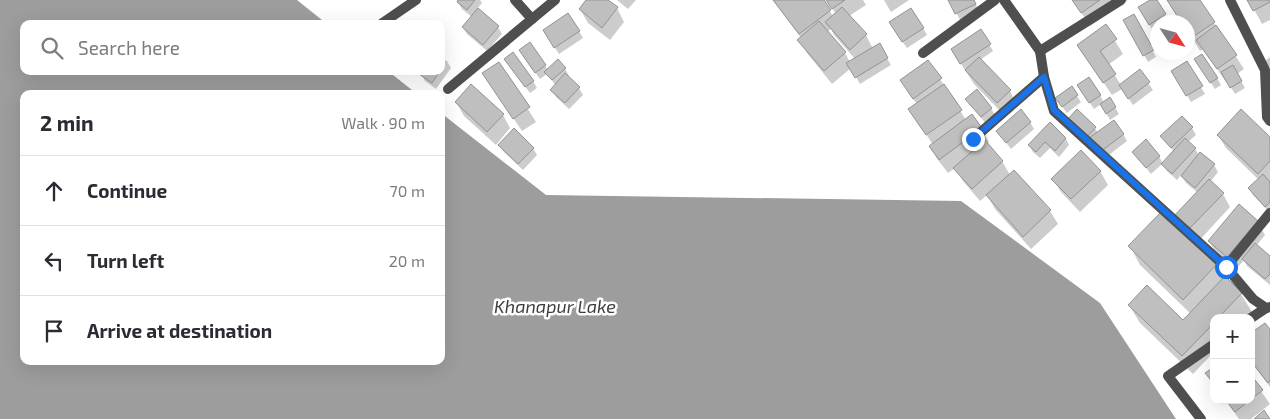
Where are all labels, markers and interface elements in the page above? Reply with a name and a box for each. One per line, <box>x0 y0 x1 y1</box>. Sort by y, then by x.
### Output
north arrow <box>1150 15 1195 60</box>
search box <box>20 20 445 75</box>
icon: search <box>38 34 66 62</box>
text: Search here <box>78 36 180 59</box>
text: 2 min <box>40 110 94 135</box>
text: Walk · 90 m <box>341 113 425 132</box>
route end <box>962 128 985 151</box>
icon: ahead <box>40 177 68 205</box>
text: Continue <box>87 179 167 202</box>
text: 70 m <box>390 181 425 200</box>
icon: left <box>40 247 68 275</box>
text: Turn left <box>87 249 164 272</box>
text: 20 m <box>389 251 425 270</box>
route start <box>1215 256 1238 279</box>
water label: Khanapur Lake <box>494 295 616 317</box>
map controls <box>1210 314 1255 404</box>
button: + <box>1210 314 1255 359</box>
icon: arrive <box>40 317 68 345</box>
text: Arrive at destination <box>87 319 272 342</box>
button: − <box>1210 359 1255 404</box>

